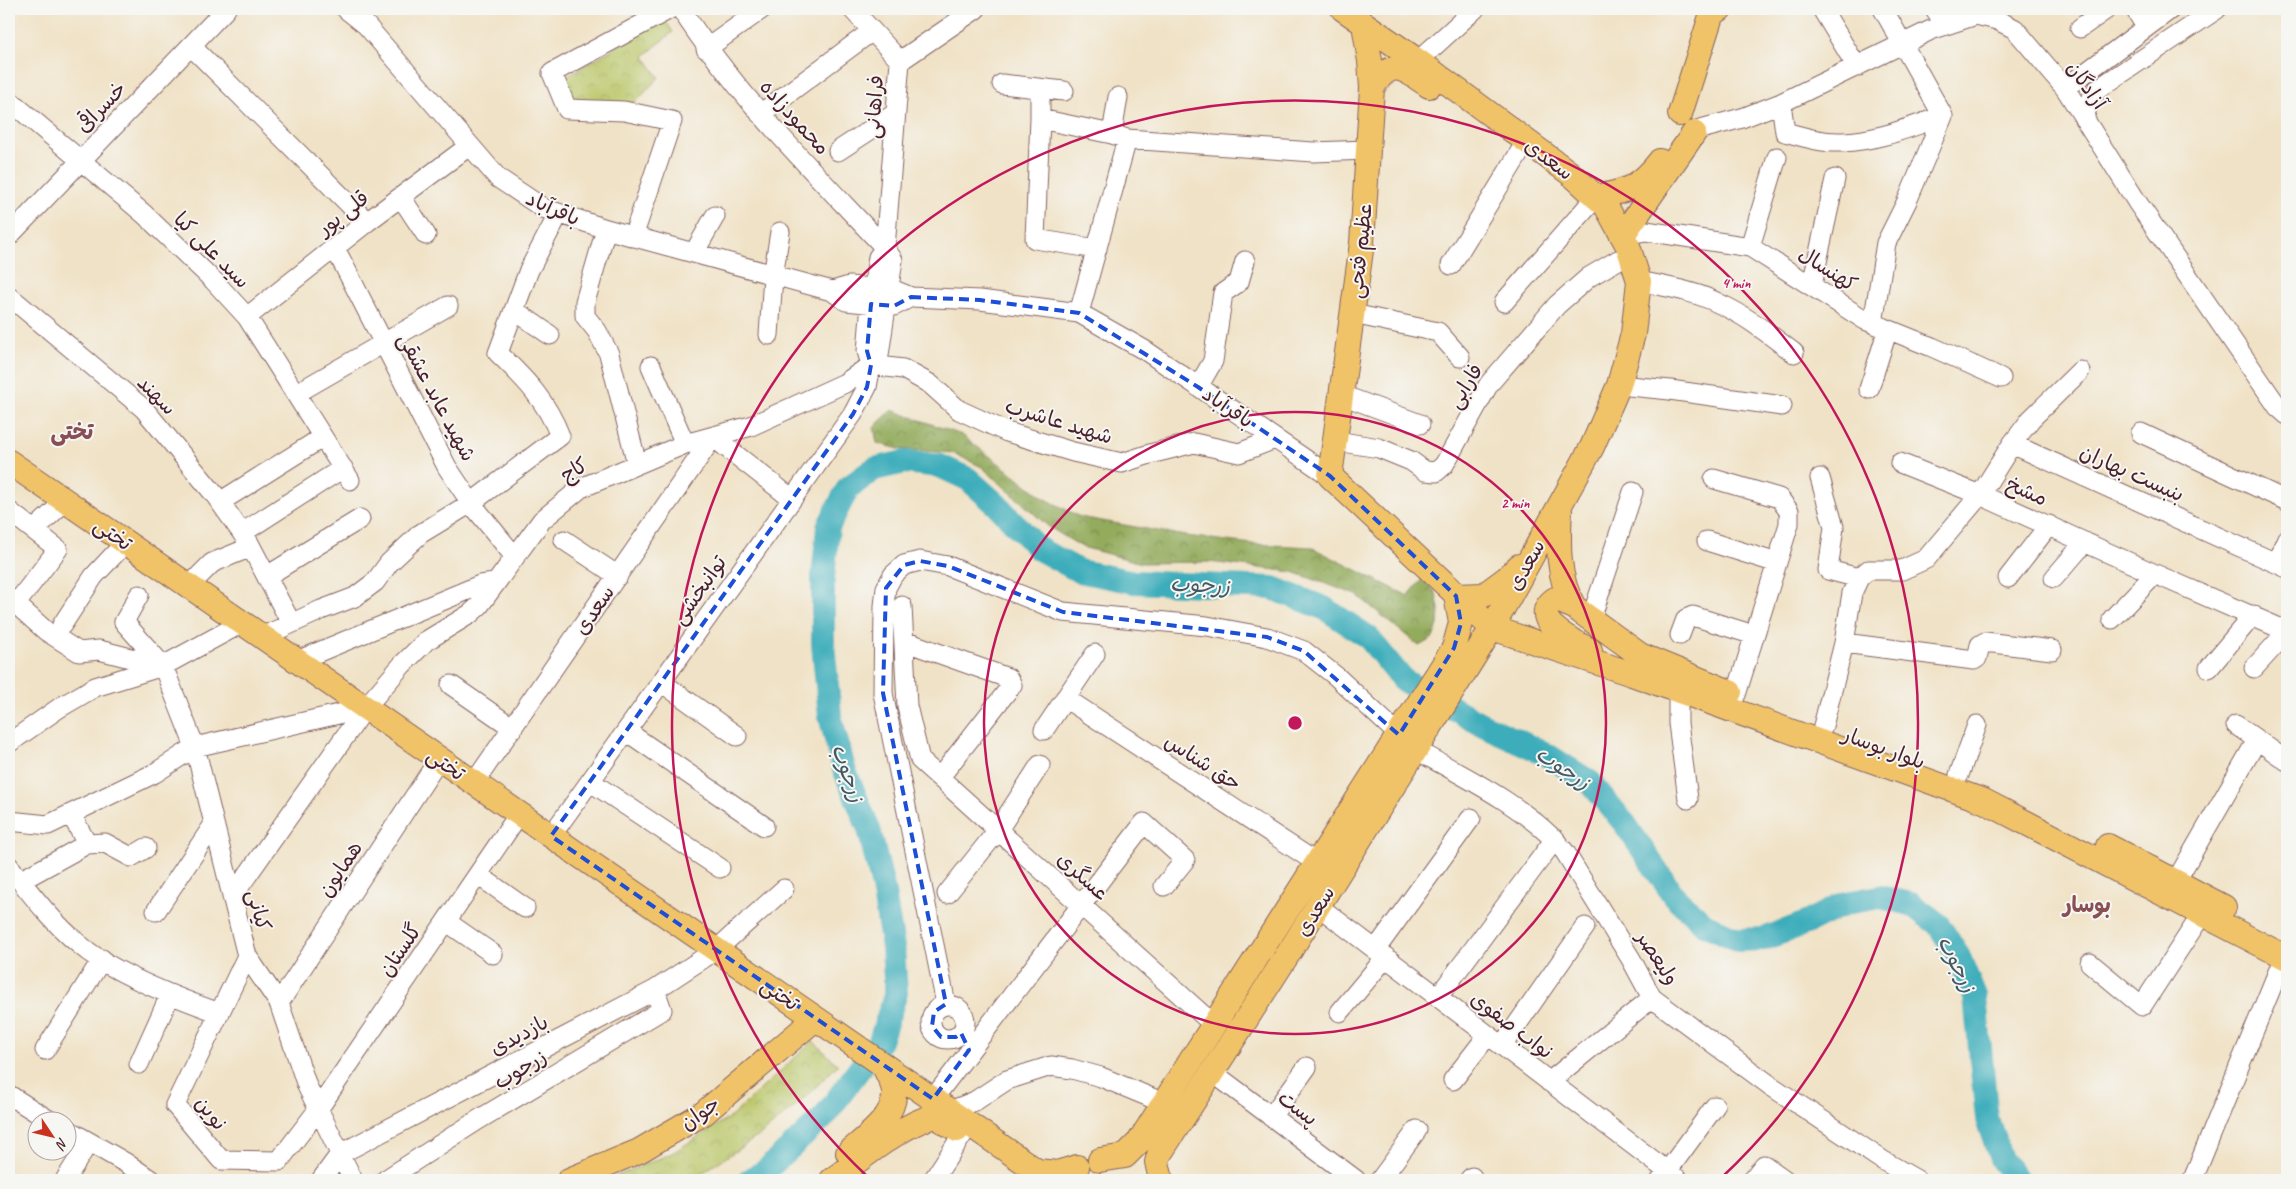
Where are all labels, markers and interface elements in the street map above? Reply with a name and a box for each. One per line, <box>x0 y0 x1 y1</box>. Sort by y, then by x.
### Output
street label: آزادگان <box>2061 56 2113 115</box>
street label: محمودزاده <box>754 74 836 160</box>
street label: فراهانی <box>859 74 890 140</box>
street label: خسراقی <box>70 76 132 138</box>
street label: سعدی <box>1519 132 1579 186</box>
street label: قلی پور <box>310 185 375 243</box>
street label: باقرآباد <box>522 185 584 231</box>
street label: عظیم فتحی <box>1342 202 1381 300</box>
street label: سید علی کیا <box>168 206 256 294</box>
street label: کهنسال <box>1794 240 1862 298</box>
text: 4 min <box>1722 274 1751 293</box>
street label: شهید عابد عشقی <box>391 328 482 466</box>
street label: فارابی <box>1441 359 1490 414</box>
street label: سهند <box>132 370 182 420</box>
street label: باقرآباد <box>1197 380 1259 434</box>
street label: شهید عاشرب <box>1002 392 1116 450</box>
district label: تختی <box>51 418 94 446</box>
street label: بنبست بهاران <box>2076 438 2188 508</box>
street label: کاج <box>555 452 593 489</box>
street label: مشخ <box>2002 470 2052 512</box>
text: 2 min <box>1501 494 1530 513</box>
street label: تختی <box>88 512 138 558</box>
street label: سعدی <box>1501 535 1551 595</box>
street label: توانبخشی <box>666 549 734 630</box>
water label: زرجوب <box>1169 569 1231 601</box>
street label: سعدی <box>568 580 620 640</box>
centre of rings <box>1286 714 1304 732</box>
street label: بلوار بوسار <box>1837 720 1929 776</box>
street label: حق شناس <box>1160 728 1246 796</box>
water label: زرجوب <box>825 740 871 806</box>
water label: زرجوب <box>1530 740 1596 797</box>
street label: تختی <box>421 742 471 788</box>
street label: همایون <box>312 836 368 902</box>
street label: عسگری <box>1052 846 1114 906</box>
street label: سعدی <box>1289 881 1341 941</box>
street label: کیانی <box>240 886 277 934</box>
district label: بوسار <box>2061 891 2111 919</box>
street label: گلستان <box>373 918 427 982</box>
street label: ولیعصر <box>1630 924 1685 990</box>
water label: زرجوب <box>1931 931 1983 998</box>
street label: تختی <box>755 972 805 1018</box>
street label: نواب صفوی <box>1466 985 1558 1065</box>
street label: بازدیدی <box>485 1009 553 1061</box>
street label: زرجوب <box>489 1043 551 1095</box>
street label: پست <box>1273 1085 1323 1131</box>
street label: نوین <box>189 1090 233 1136</box>
street label: جوان <box>675 1090 725 1136</box>
north arrow <box>28 1112 78 1162</box>
text: N <box>51 1135 72 1154</box>

